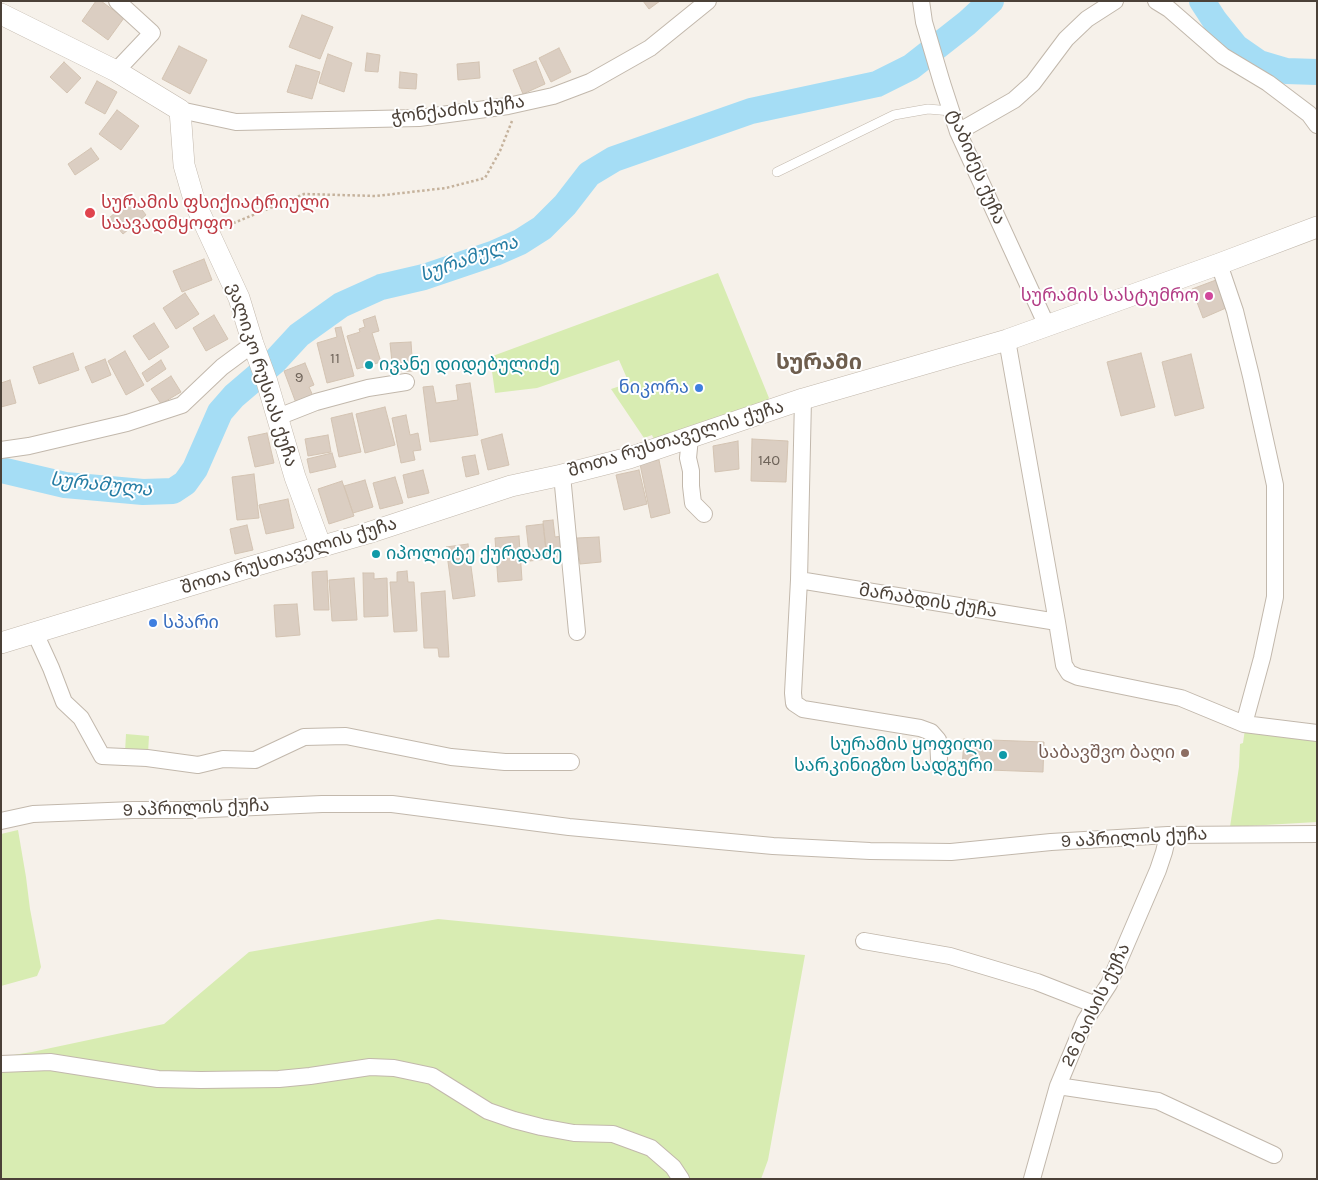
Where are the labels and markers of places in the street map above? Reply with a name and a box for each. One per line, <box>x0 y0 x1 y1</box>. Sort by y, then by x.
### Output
place label: სურამის ფსიქიატრიული საავადმყოფო <box>101 192 330 234</box>
marker: სურამის ფსიქიატრიული საავადმყოფო <box>83 206 97 220</box>
place label: სურამის სასტუმრო <box>1021 285 1199 307</box>
marker: სურამის სასტუმრო <box>1203 290 1215 302</box>
place label: ივანე დიდებულიძე <box>379 354 560 376</box>
marker: ივანე დიდებულიძე <box>363 359 375 371</box>
place label: ნიკორა <box>619 377 689 399</box>
marker: ნიკორა <box>693 382 705 394</box>
place label: იპოლიტე ქურდაძე <box>386 543 563 565</box>
marker: იპოლიტე ქურდაძე <box>370 548 382 560</box>
place label: სპარი <box>163 612 219 634</box>
marker: სპარი <box>147 617 159 629</box>
place label: სურამის ყოფილი სარკინიგზო სადგური <box>794 734 993 776</box>
place label: საბავშვო ბაღი <box>1038 742 1175 764</box>
marker: საბავშვო ბაღი <box>1179 747 1191 759</box>
marker: სურამის ყოფილი სარკინიგზო სადგური <box>997 749 1009 761</box>

